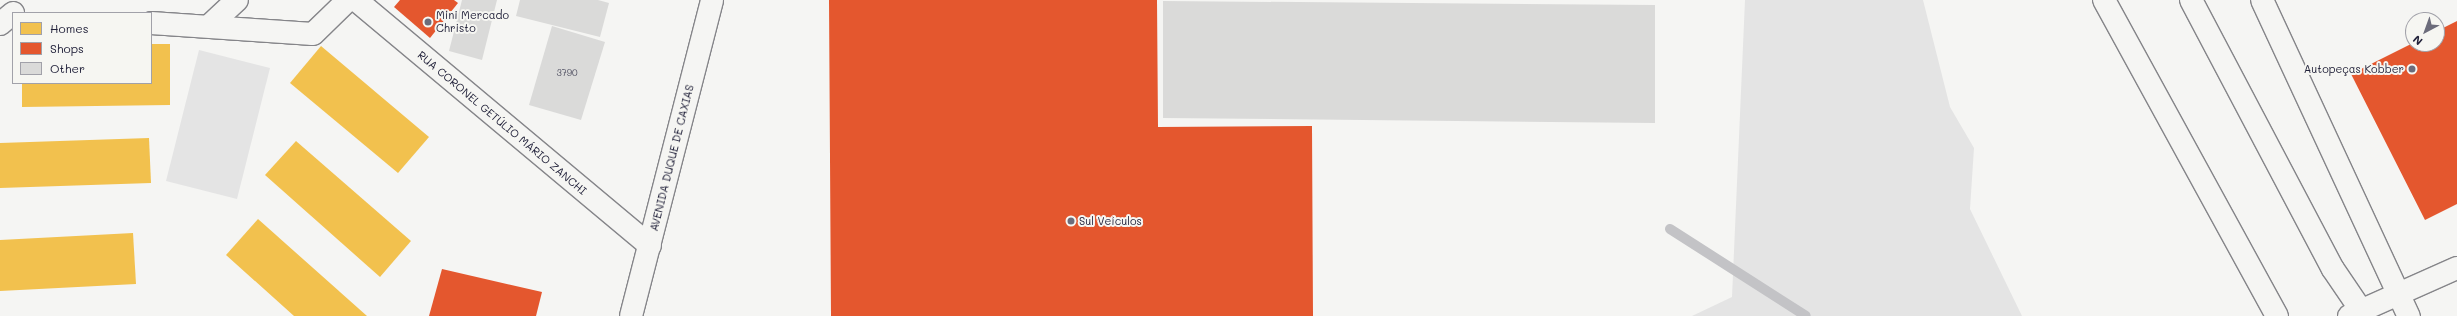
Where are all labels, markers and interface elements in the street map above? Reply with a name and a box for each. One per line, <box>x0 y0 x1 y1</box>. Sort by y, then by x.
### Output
place label: Mini Mercado Christo <box>436 9 509 35</box>
legend <box>12 12 152 84</box>
north arrow <box>2405 12 2445 52</box>
marker: Mini Mercado Christo <box>423 17 433 27</box>
text: Homes <box>50 20 89 36</box>
text: N <box>2409 32 2426 49</box>
text: Shops <box>50 40 84 56</box>
street label: RUA CORONEL GETÚLIO MÁRIO ZANCHI <box>415 48 589 198</box>
text: Other <box>50 60 85 76</box>
place label: Autopeças Kobber <box>2304 62 2404 76</box>
marker: Autopeças Kobber <box>2407 64 2417 74</box>
house number: 3790 <box>556 68 578 78</box>
street label: AVENIDA DUQUE DE CAXIAS <box>647 83 697 233</box>
place label: Sul Veículos <box>1079 214 1142 228</box>
marker: Sul Veículos <box>1066 216 1076 226</box>

